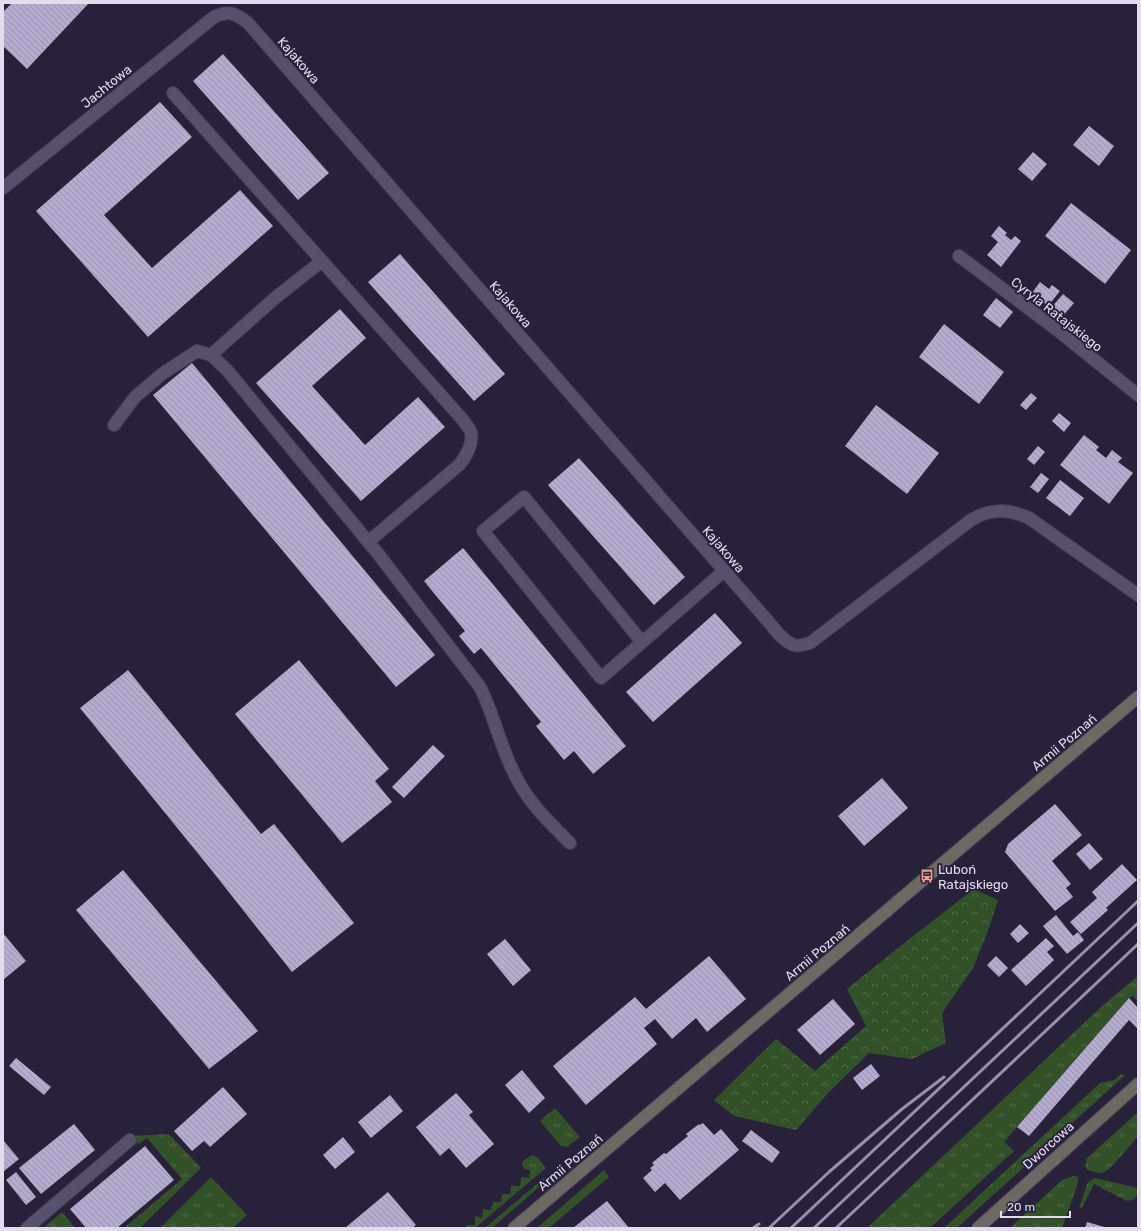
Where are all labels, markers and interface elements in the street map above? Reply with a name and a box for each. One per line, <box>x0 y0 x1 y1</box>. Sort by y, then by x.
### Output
street label: Kajakowa <box>274 34 323 87</box>
street label: Jachtowa <box>78 62 134 111</box>
street label: Cyryla Ratajskiego <box>1007 274 1105 356</box>
street label: Kajakowa <box>486 278 535 331</box>
street label: Kajakowa <box>699 523 748 576</box>
street label: Armii Poznań <box>1029 711 1100 774</box>
place label: Luboń Ratajskiego <box>938 862 1008 893</box>
bus stop icon: Luboń Ratajskiego <box>919 868 935 884</box>
street label: Armii Poznań <box>782 921 853 984</box>
street label: Dworcowa <box>1020 1119 1077 1172</box>
street label: Armii Poznań <box>535 1131 606 1194</box>
scale bar <box>1001 1193 1070 1219</box>
text: 20 m <box>1007 1200 1035 1214</box>

